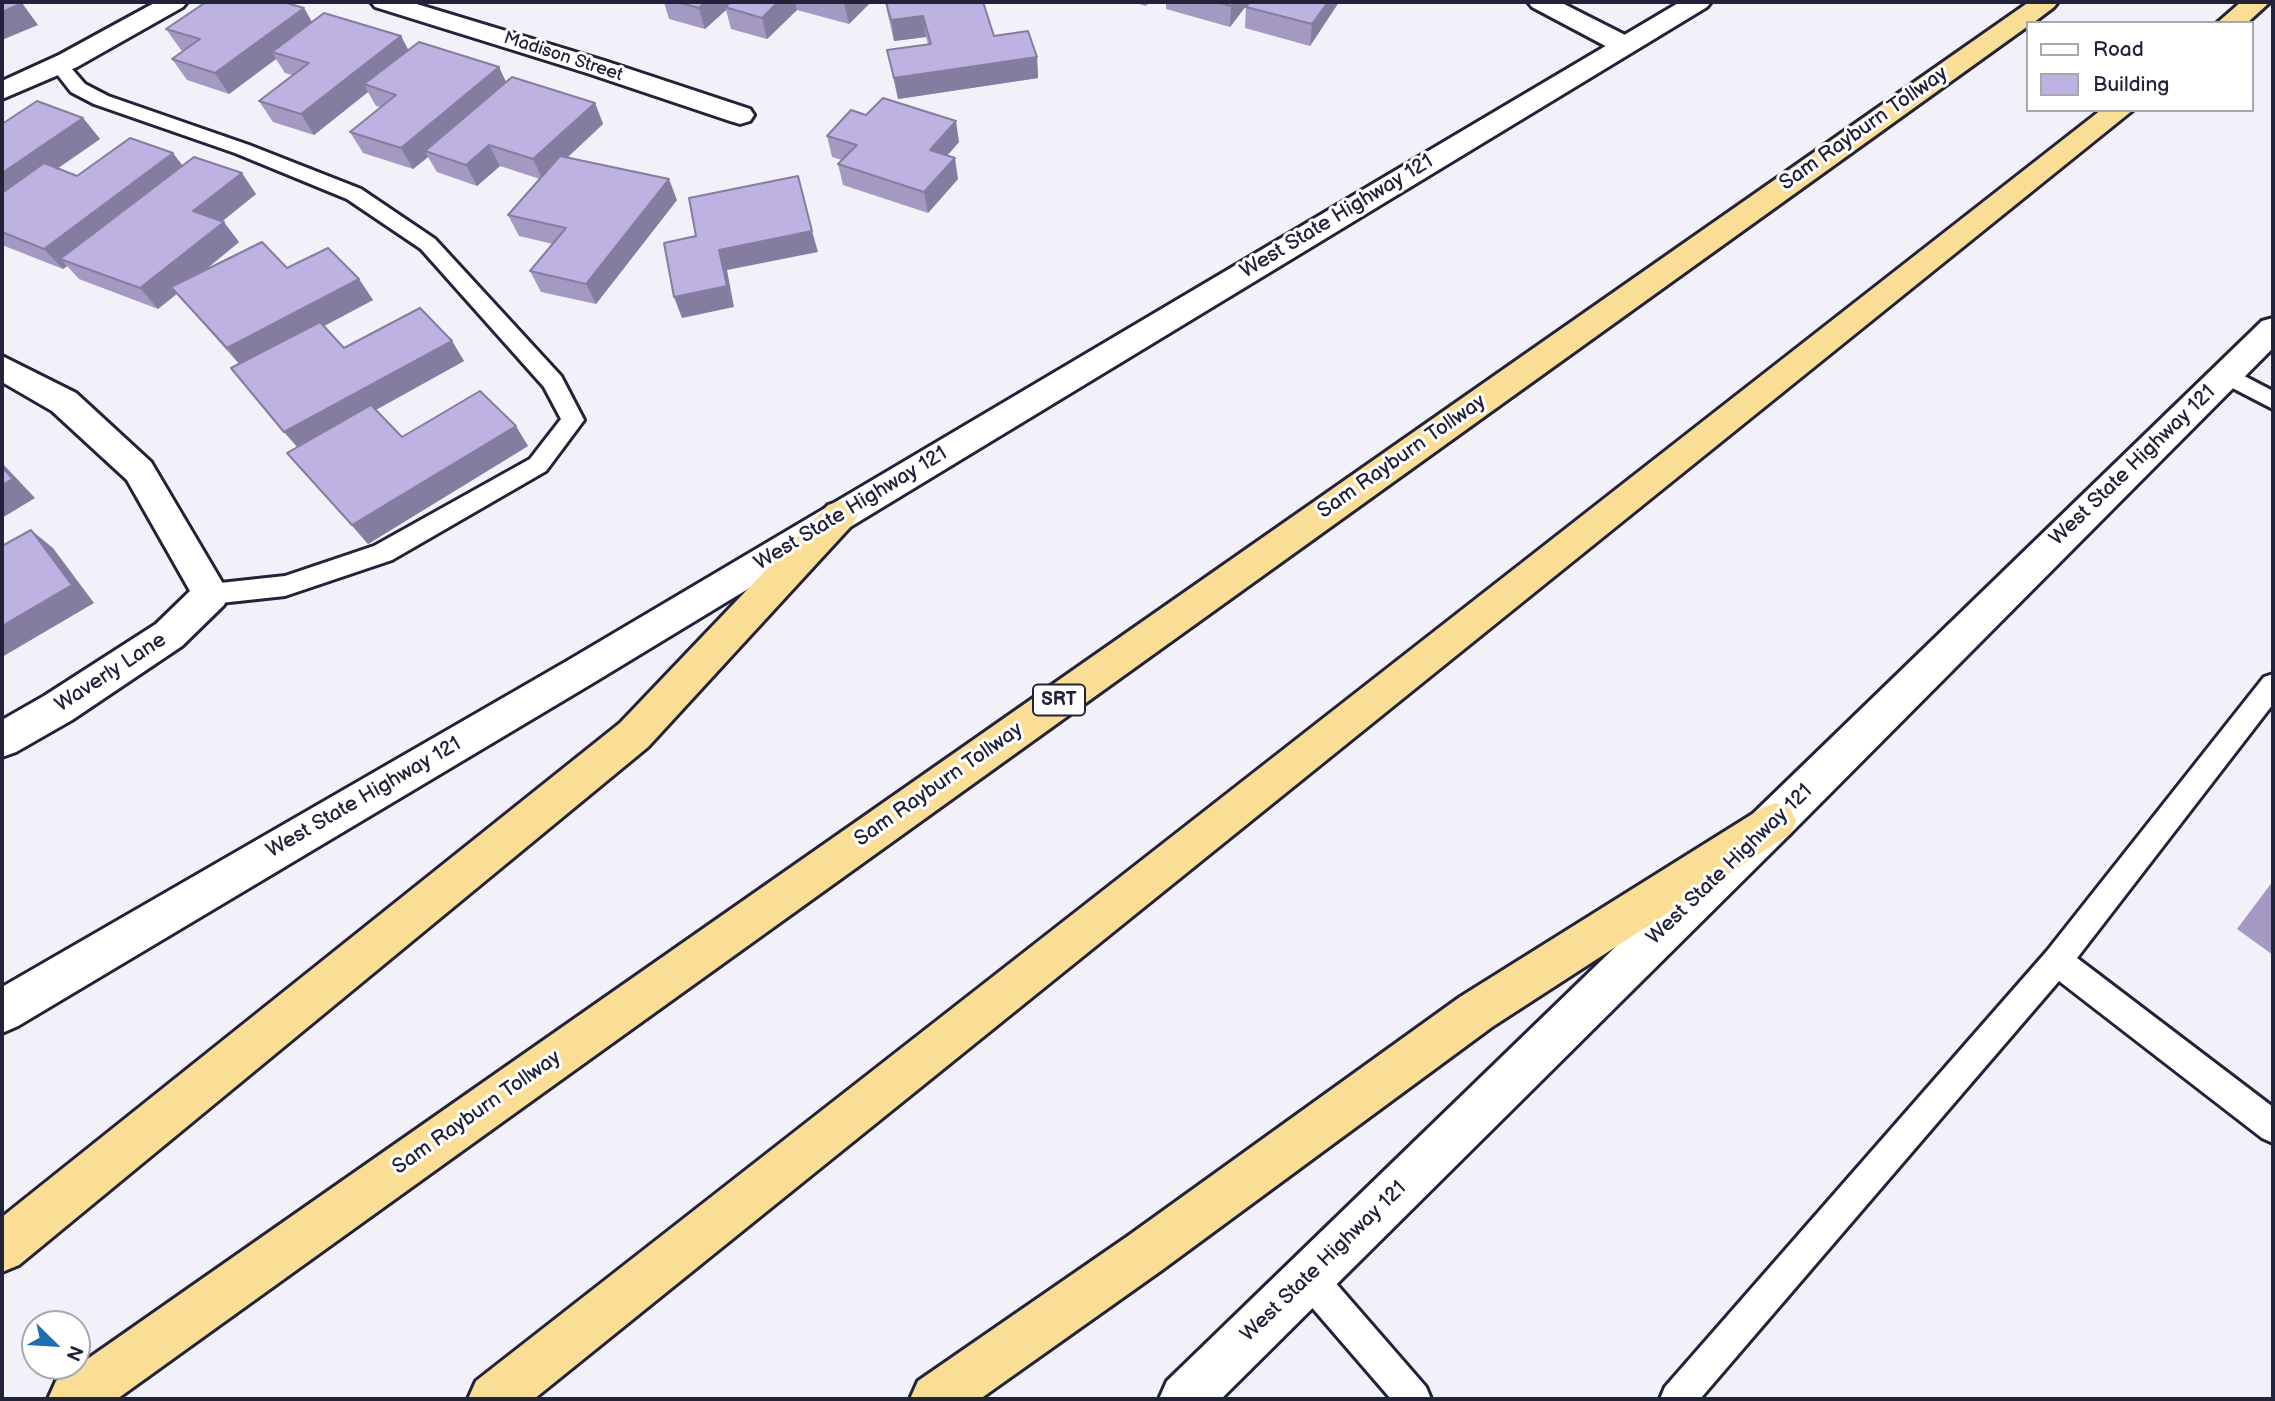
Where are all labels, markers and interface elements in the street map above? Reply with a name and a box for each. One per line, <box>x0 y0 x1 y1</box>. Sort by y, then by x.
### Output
legend <box>2026 21 2254 112</box>
street label: Madison Street <box>501 28 625 86</box>
text: Road <box>2093 37 2144 62</box>
street label: Sam Rayburn Tollway <box>1775 62 1953 196</box>
text: Building <box>2093 72 2169 97</box>
street label: West State Highway 121 <box>1236 149 1438 285</box>
street label: West State Highway 121 <box>2045 380 2221 552</box>
street label: Sam Rayburn Tollway <box>1313 390 1491 524</box>
street label: West State Highway 121 <box>750 441 952 577</box>
street label: Waverly Lane <box>51 628 171 718</box>
road number: SRT <box>1033 684 1085 716</box>
street label: Sam Rayburn Tollway <box>850 718 1028 852</box>
street label: West State Highway 121 <box>262 732 466 864</box>
street label: West State Highway 121 <box>1642 779 1818 951</box>
street label: Sam Rayburn Tollway <box>388 1046 566 1180</box>
street label: West State Highway 121 <box>1236 1176 1412 1348</box>
north arrow <box>21 1310 91 1380</box>
text: N <box>60 1342 87 1364</box>

